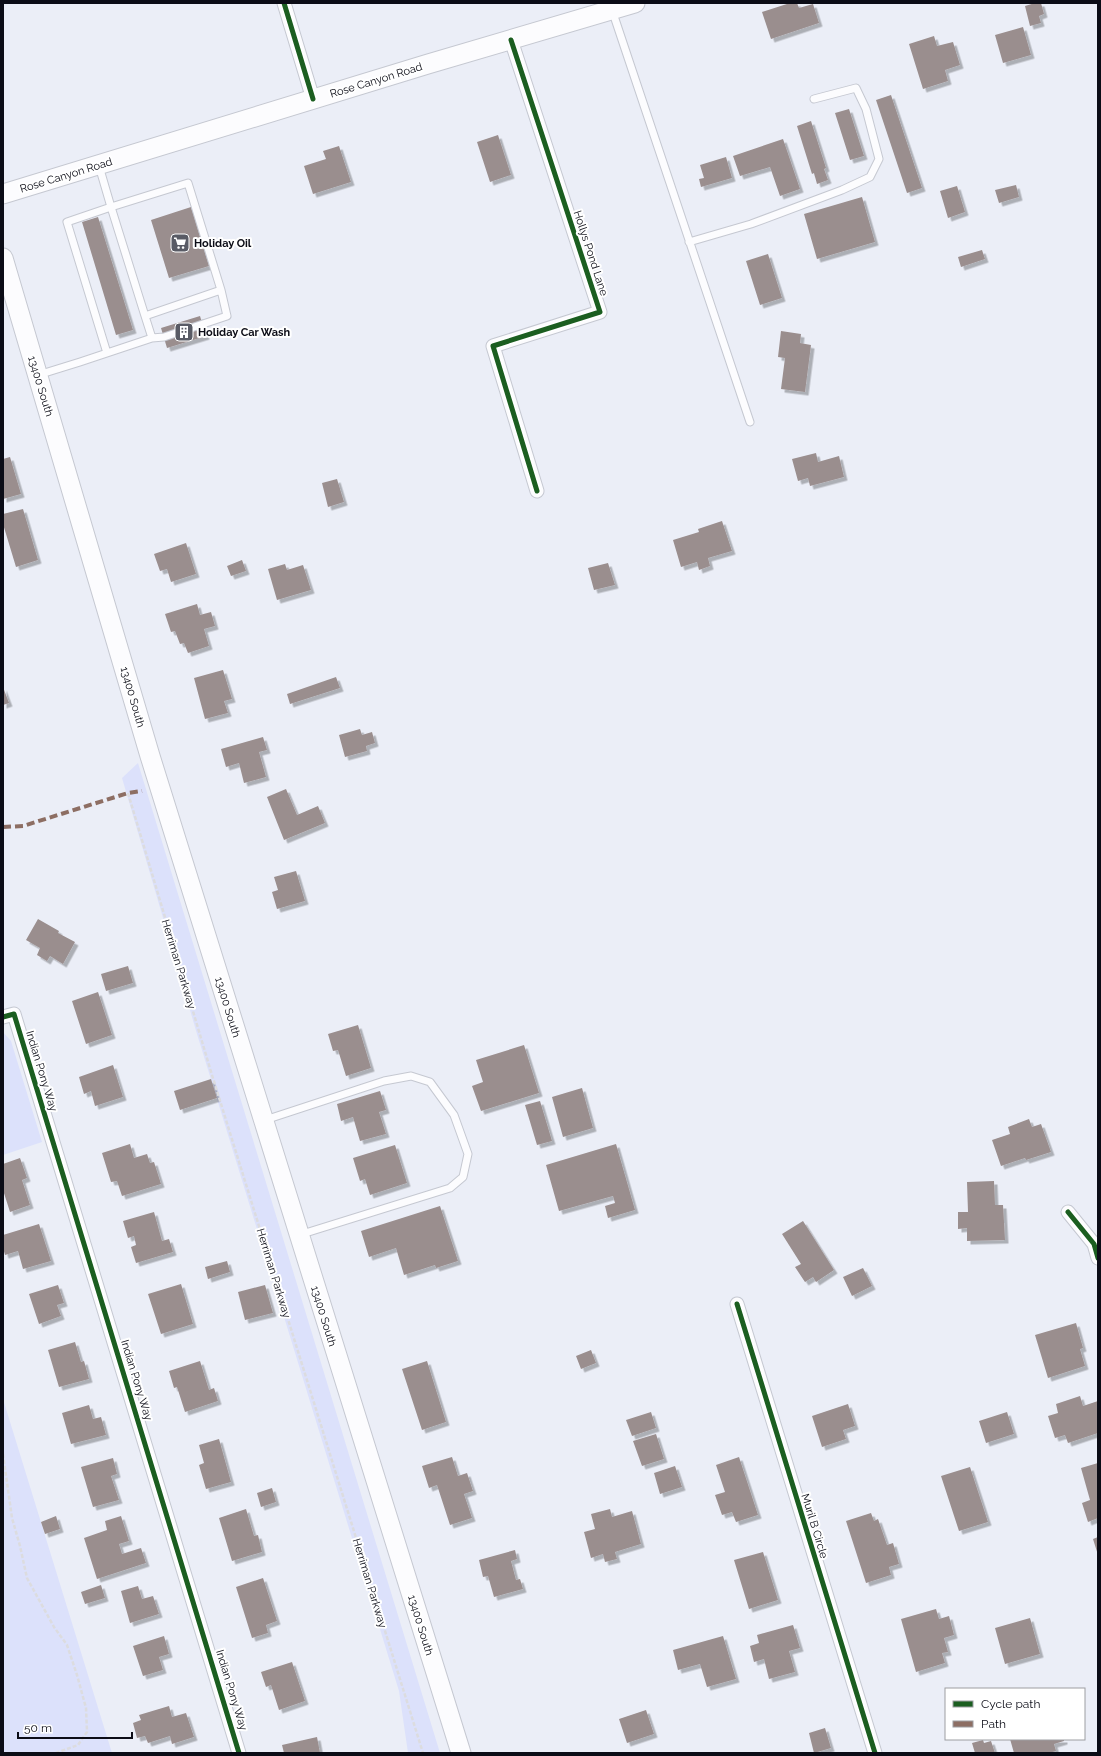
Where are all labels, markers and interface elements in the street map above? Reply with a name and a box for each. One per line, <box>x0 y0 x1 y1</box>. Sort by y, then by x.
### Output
street label: Rose Canyon Road <box>328 60 424 101</box>
street label: Rose Canyon Road <box>18 155 114 196</box>
street label: Hollys Pond Lane <box>571 209 611 298</box>
supermarket icon: Holiday Oil <box>169 232 191 254</box>
place label: Holiday Oil <box>194 237 252 250</box>
building icon: Holiday Car Wash <box>173 321 195 343</box>
place label: Holiday Car Wash <box>198 326 290 339</box>
street label: 13400 South <box>25 354 56 418</box>
street label: 13400 South <box>118 665 147 729</box>
street label: Herriman Parkway <box>159 918 198 1011</box>
street label: 13400 South <box>212 975 243 1039</box>
street label: Indian Pony Way <box>23 1029 60 1113</box>
street label: Herriman Parkway <box>254 1227 293 1320</box>
street label: 13400 South <box>308 1284 339 1348</box>
street label: Indian Pony Way <box>118 1338 155 1422</box>
street label: Muril B Circle <box>798 1492 831 1561</box>
street label: Herriman Parkway <box>350 1537 389 1630</box>
street label: 13400 South <box>405 1593 436 1657</box>
street label: Indian Pony Way <box>213 1648 250 1732</box>
legend <box>945 1688 1085 1740</box>
text: Cycle path <box>981 1697 1040 1711</box>
scale bar <box>18 1714 132 1740</box>
text: Path <box>981 1717 1006 1731</box>
text: 50 m <box>24 1721 52 1735</box>

